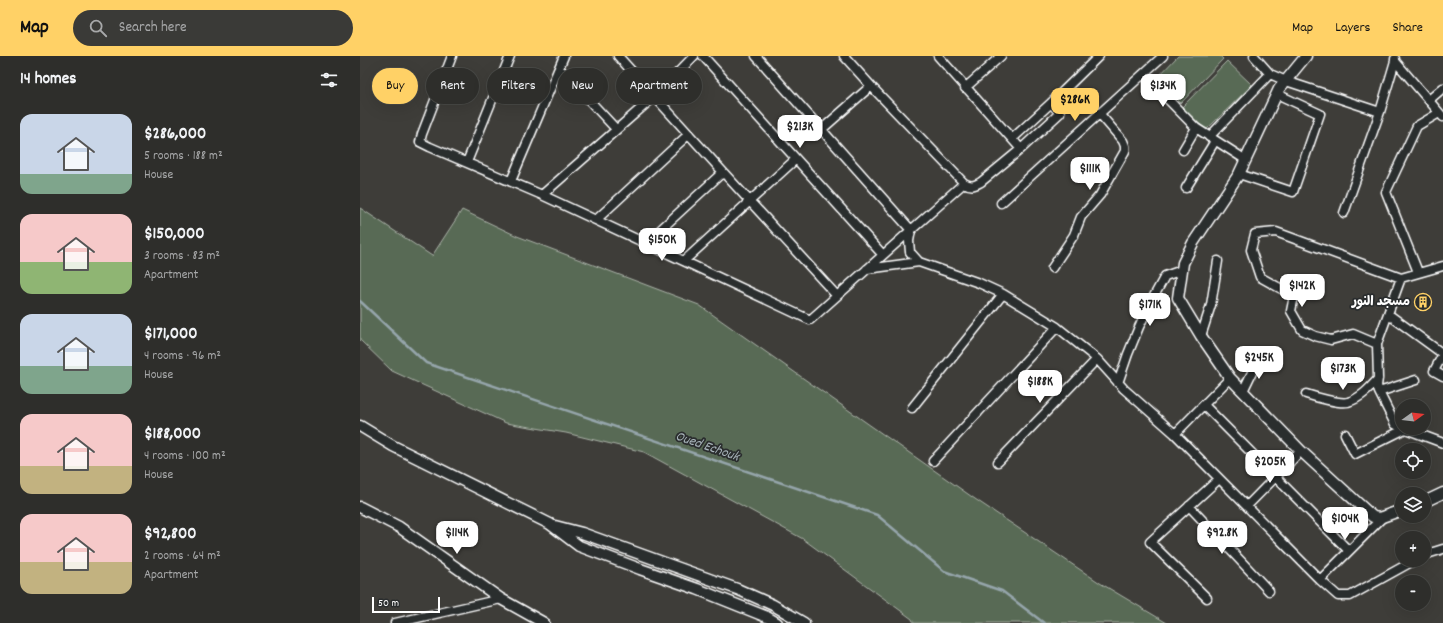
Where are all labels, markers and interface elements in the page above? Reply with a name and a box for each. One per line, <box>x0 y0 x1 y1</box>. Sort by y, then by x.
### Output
search box <box>73 10 353 46</box>
text: Map <box>20 15 49 42</box>
icon: search <box>87 17 109 39</box>
text: Search here <box>119 17 187 39</box>
text: Map <box>1292 18 1313 38</box>
text: Layers <box>1335 18 1370 38</box>
text: Share <box>1392 18 1423 38</box>
text: 14 homes <box>20 68 76 92</box>
chip: Buy <box>372 68 418 104</box>
chip: Rent <box>426 68 479 104</box>
chip: Filters <box>487 68 550 104</box>
chip: New <box>558 68 608 104</box>
chip: Apartment <box>616 68 702 104</box>
icon: filters <box>318 69 340 91</box>
pin: $134K <box>1135 74 1191 108</box>
text: $134K <box>1150 77 1176 96</box>
pin: $286K <box>1047 88 1103 122</box>
text: $286K <box>1060 91 1090 110</box>
pin: $213K <box>772 115 828 149</box>
text: $213K <box>787 118 813 137</box>
text: $286,000 <box>144 123 206 147</box>
icon: home <box>52 130 100 178</box>
text: 5 rooms · 188 m² <box>144 147 223 166</box>
pin: $111K <box>1062 157 1118 191</box>
text: $111K <box>1079 160 1101 179</box>
text: House <box>144 166 173 185</box>
text: $150,000 <box>144 223 205 247</box>
pin: $150K <box>634 228 690 262</box>
icon: home <box>52 230 100 278</box>
text: $150K <box>648 231 676 250</box>
text: 3 rooms · 83 m² <box>144 247 220 266</box>
text: Apartment <box>144 266 198 285</box>
pin: $142K <box>1274 274 1330 308</box>
text: $142K <box>1289 277 1315 296</box>
building icon: مسجد النور <box>1413 292 1433 312</box>
pin: $171K <box>1122 293 1178 327</box>
place label: مسجد النور <box>1351 293 1410 312</box>
text: $171K <box>1138 296 1162 315</box>
text: $171,000 <box>144 323 198 347</box>
icon: home <box>52 330 100 378</box>
pin: $245K <box>1231 346 1287 380</box>
text: 4 rooms · 96 m² <box>144 347 221 366</box>
text: $245K <box>1244 349 1274 368</box>
pin: $173K <box>1315 357 1371 391</box>
text: $173K <box>1330 360 1356 379</box>
text: House <box>144 366 173 385</box>
pin: $188K <box>1012 370 1068 404</box>
text: $188K <box>1027 373 1053 392</box>
north arrow <box>1395 399 1431 435</box>
map controls <box>1395 399 1431 611</box>
text: $188,000 <box>144 423 201 447</box>
water label: Oued Echouk <box>672 427 743 468</box>
icon: home <box>52 430 100 478</box>
button: locate <box>1395 443 1431 479</box>
text: 4 rooms · 100 m² <box>144 447 226 466</box>
pin: $205K <box>1242 450 1298 484</box>
text: $205K <box>1254 453 1286 472</box>
text: House <box>144 466 173 485</box>
button: layers <box>1395 487 1431 523</box>
pin: $104K <box>1317 507 1373 541</box>
text: $104K <box>1331 510 1359 529</box>
pin: $114K <box>429 521 485 555</box>
pin: $92.8K <box>1189 521 1255 555</box>
text: $92,800 <box>144 523 196 547</box>
text: $114K <box>445 524 469 543</box>
text: $92.8K <box>1206 524 1238 543</box>
icon: home <box>52 530 100 578</box>
button: + <box>1395 531 1431 567</box>
text: 2 rooms · 64 m² <box>144 547 221 566</box>
text: Apartment <box>144 566 198 585</box>
button: − <box>1395 575 1431 611</box>
scale bar <box>372 595 440 614</box>
text: 50 m <box>378 596 399 612</box>

